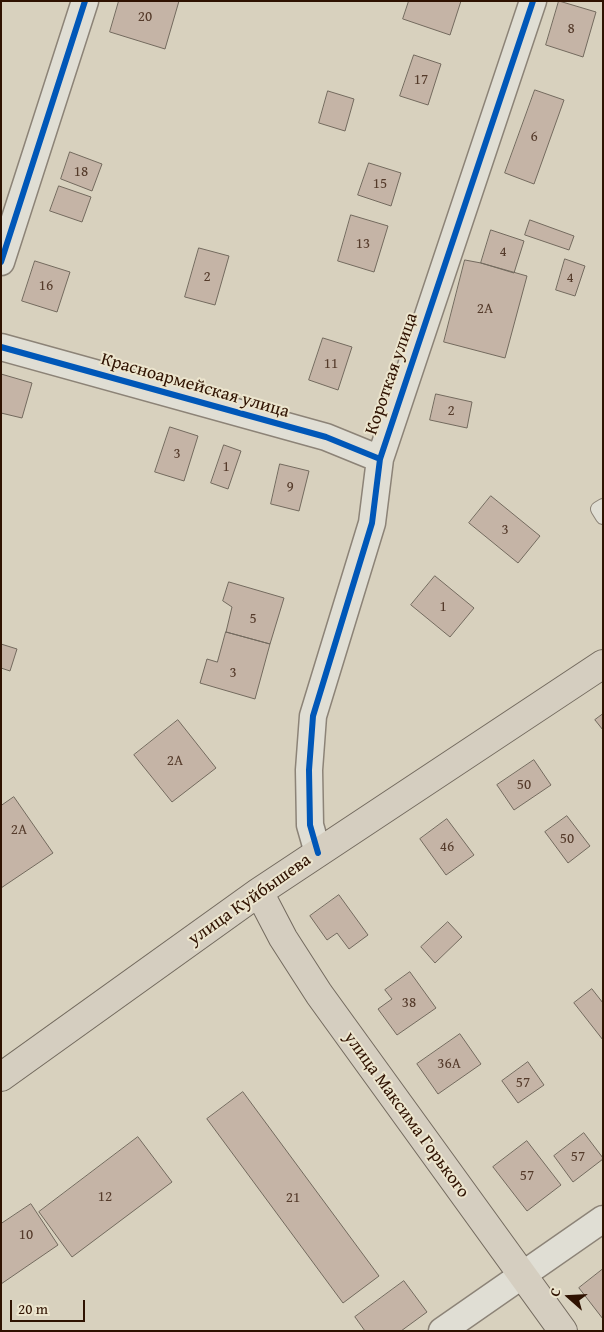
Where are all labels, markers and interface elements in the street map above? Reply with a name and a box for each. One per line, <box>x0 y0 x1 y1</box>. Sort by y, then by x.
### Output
house number: 20 <box>138 8 152 26</box>
house number: 8 <box>567 20 575 38</box>
house number: 17 <box>414 71 428 89</box>
house number: 6 <box>530 128 538 146</box>
house number: 18 <box>74 163 88 181</box>
house number: 15 <box>373 175 387 193</box>
house number: 13 <box>356 235 370 253</box>
house number: 4 <box>499 243 507 261</box>
house number: 2 <box>203 268 211 286</box>
house number: 4 <box>566 269 574 287</box>
house number: 16 <box>39 277 53 295</box>
house number: 2А <box>477 300 493 318</box>
street label: Короткая улица <box>361 310 423 438</box>
street label: Красноармейская улица <box>98 349 292 423</box>
house number: 11 <box>324 355 338 373</box>
house number: 2 <box>447 402 455 420</box>
house number: 3 <box>173 445 181 463</box>
house number: 1 <box>222 458 230 476</box>
house number: 9 <box>286 478 294 496</box>
house number: 3 <box>501 521 509 539</box>
house number: 1 <box>439 598 447 616</box>
house number: 5 <box>249 610 257 628</box>
house number: 3 <box>229 664 237 682</box>
house number: 2А <box>167 752 183 770</box>
house number: 50 <box>517 776 531 794</box>
house number: 2А <box>11 821 27 839</box>
house number: 50 <box>560 830 574 848</box>
house number: 46 <box>440 838 454 856</box>
street label: улица Куйбышева <box>185 850 315 950</box>
house number: 38 <box>402 994 416 1012</box>
street label: улица Максима Горького <box>338 1028 474 1202</box>
house number: 36А <box>437 1055 461 1073</box>
house number: 57 <box>516 1074 530 1092</box>
house number: 57 <box>571 1148 585 1166</box>
house number: 57 <box>520 1167 534 1185</box>
house number: 12 <box>98 1188 112 1206</box>
house number: 21 <box>286 1189 300 1207</box>
house number: 10 <box>19 1226 33 1244</box>
north arrow <box>544 1272 594 1322</box>
text: С <box>544 1285 566 1299</box>
scale bar <box>12 1290 88 1322</box>
text: 20 m <box>18 1298 48 1319</box>

